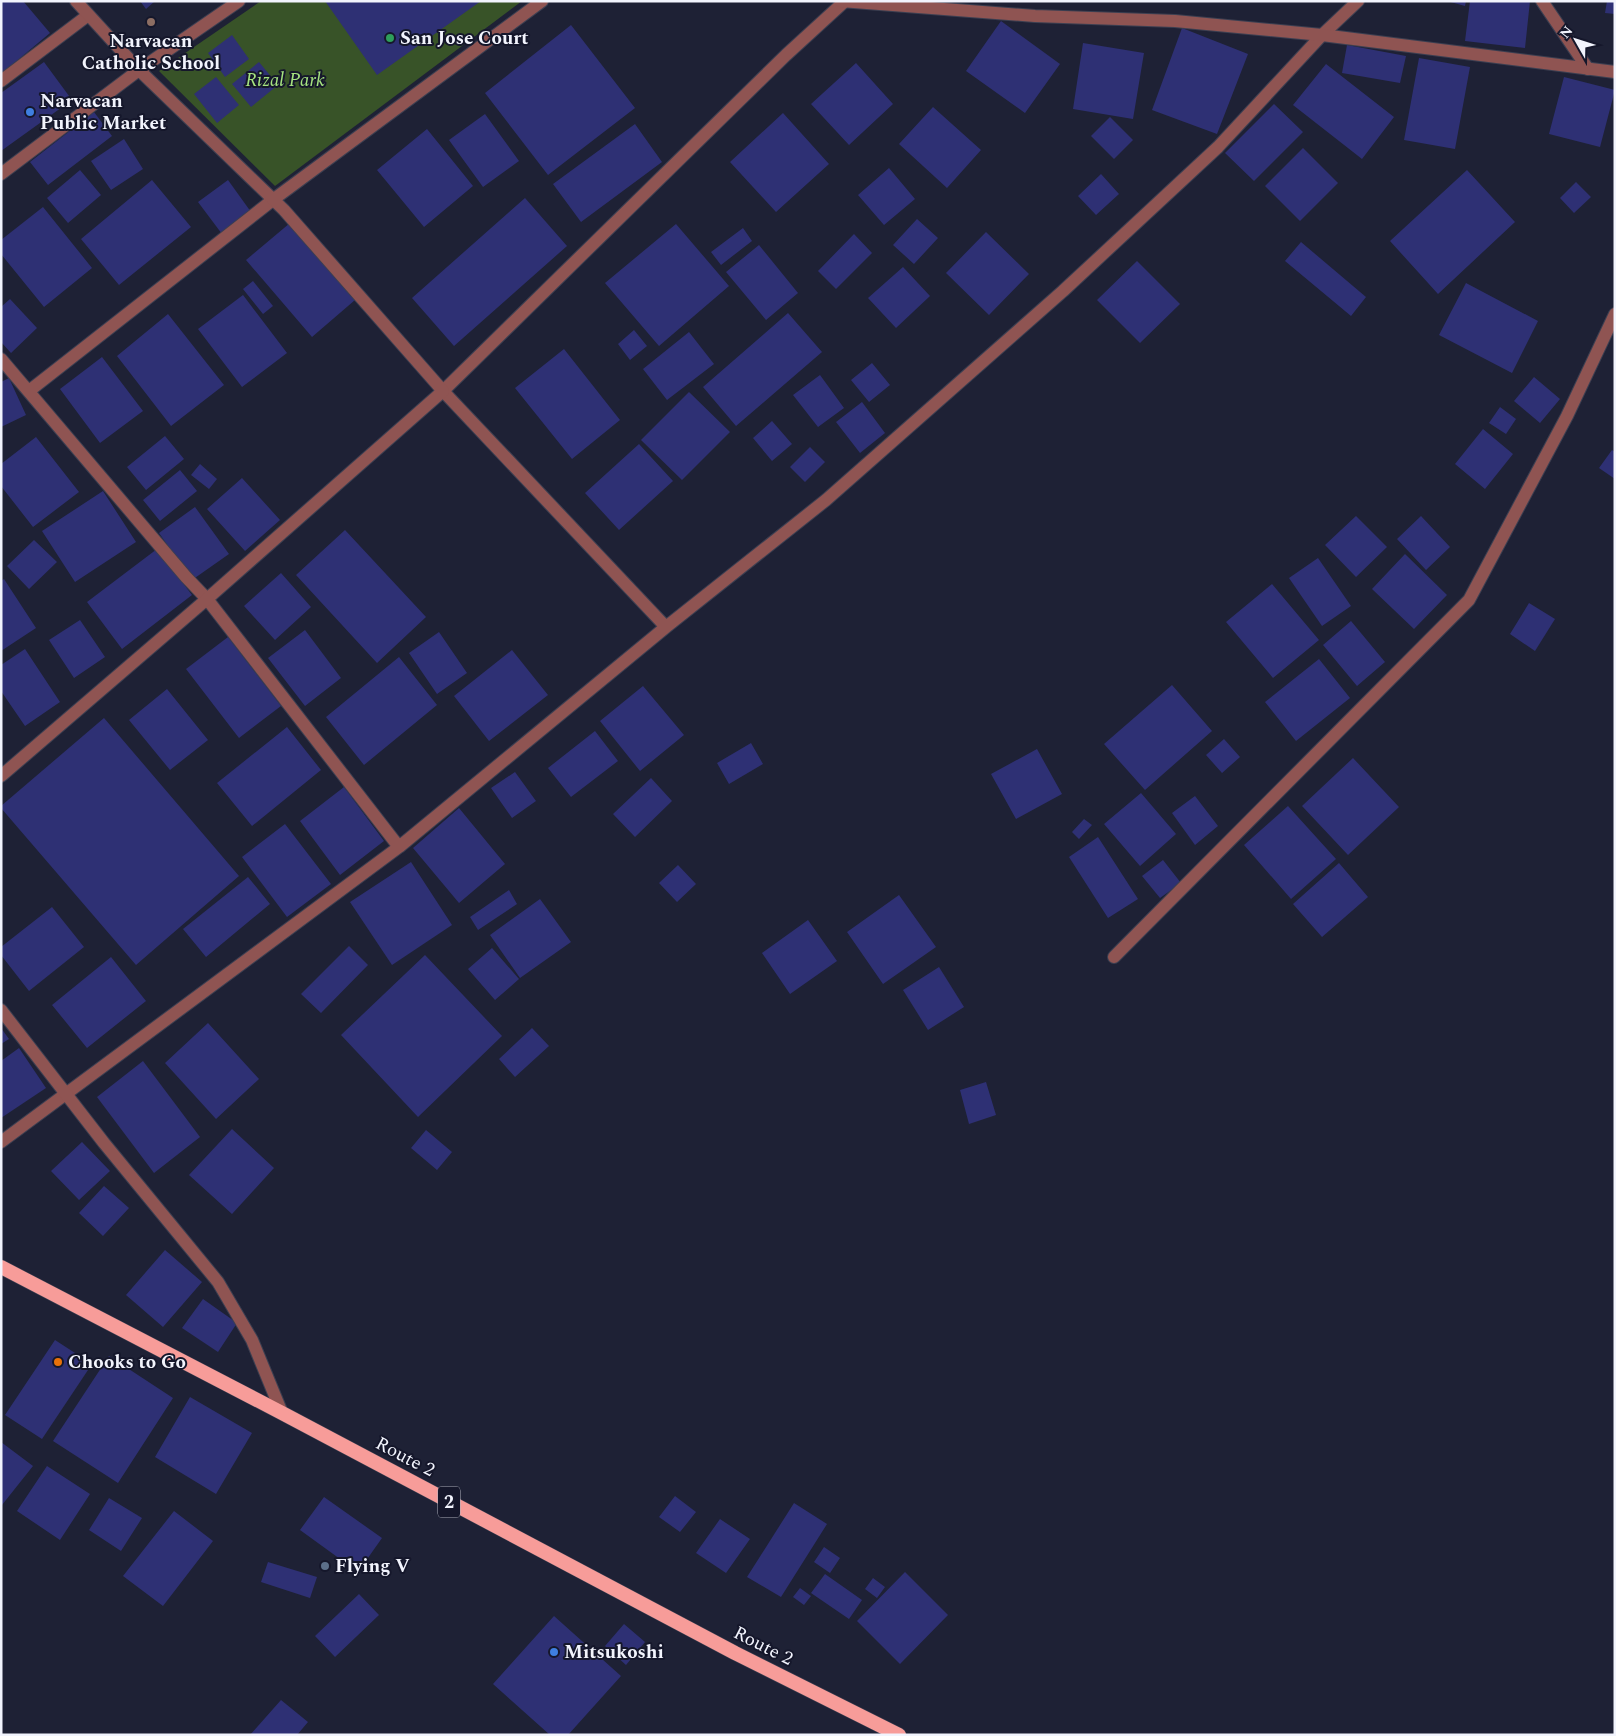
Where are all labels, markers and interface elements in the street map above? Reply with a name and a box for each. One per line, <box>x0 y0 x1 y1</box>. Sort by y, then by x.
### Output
north arrow <box>1551 15 1601 65</box>
marker: Narvacan Catholic School <box>145 16 157 28</box>
text: N <box>1555 21 1578 43</box>
place label: San Jose Court <box>400 24 529 53</box>
place label: Narvacan Catholic School <box>82 27 220 78</box>
marker: San Jose Court <box>384 32 396 44</box>
park label: Rizal Park <box>245 66 325 95</box>
place label: Narvacan Public Market <box>40 87 166 138</box>
marker: Narvacan Public Market <box>24 106 36 118</box>
place label: Chooks to Go <box>68 1348 186 1377</box>
marker: Chooks to Go <box>52 1356 64 1368</box>
street label: Route 2 <box>370 1429 440 1485</box>
road number: 2 <box>438 1486 460 1518</box>
place label: Flying V <box>335 1552 410 1581</box>
marker: Flying V <box>319 1560 331 1572</box>
street label: Route 2 <box>728 1619 798 1673</box>
place label: Mitsukoshi <box>564 1638 664 1667</box>
marker: Mitsukoshi <box>548 1646 560 1658</box>

